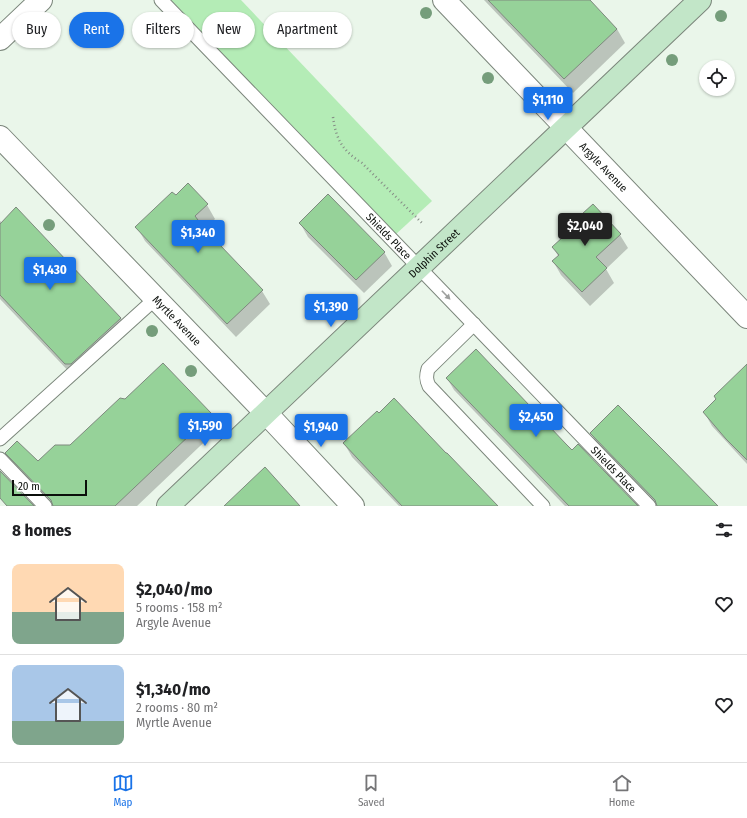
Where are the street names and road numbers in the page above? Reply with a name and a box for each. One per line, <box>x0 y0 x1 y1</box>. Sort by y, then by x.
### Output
street label: Argyle Avenue <box>577 140 630 194</box>
street label: Shields Place <box>363 210 414 262</box>
street label: Dolphin Street <box>406 226 462 280</box>
street label: Myrtle Avenue <box>150 293 204 348</box>
street label: Shields Place <box>588 443 639 495</box>

